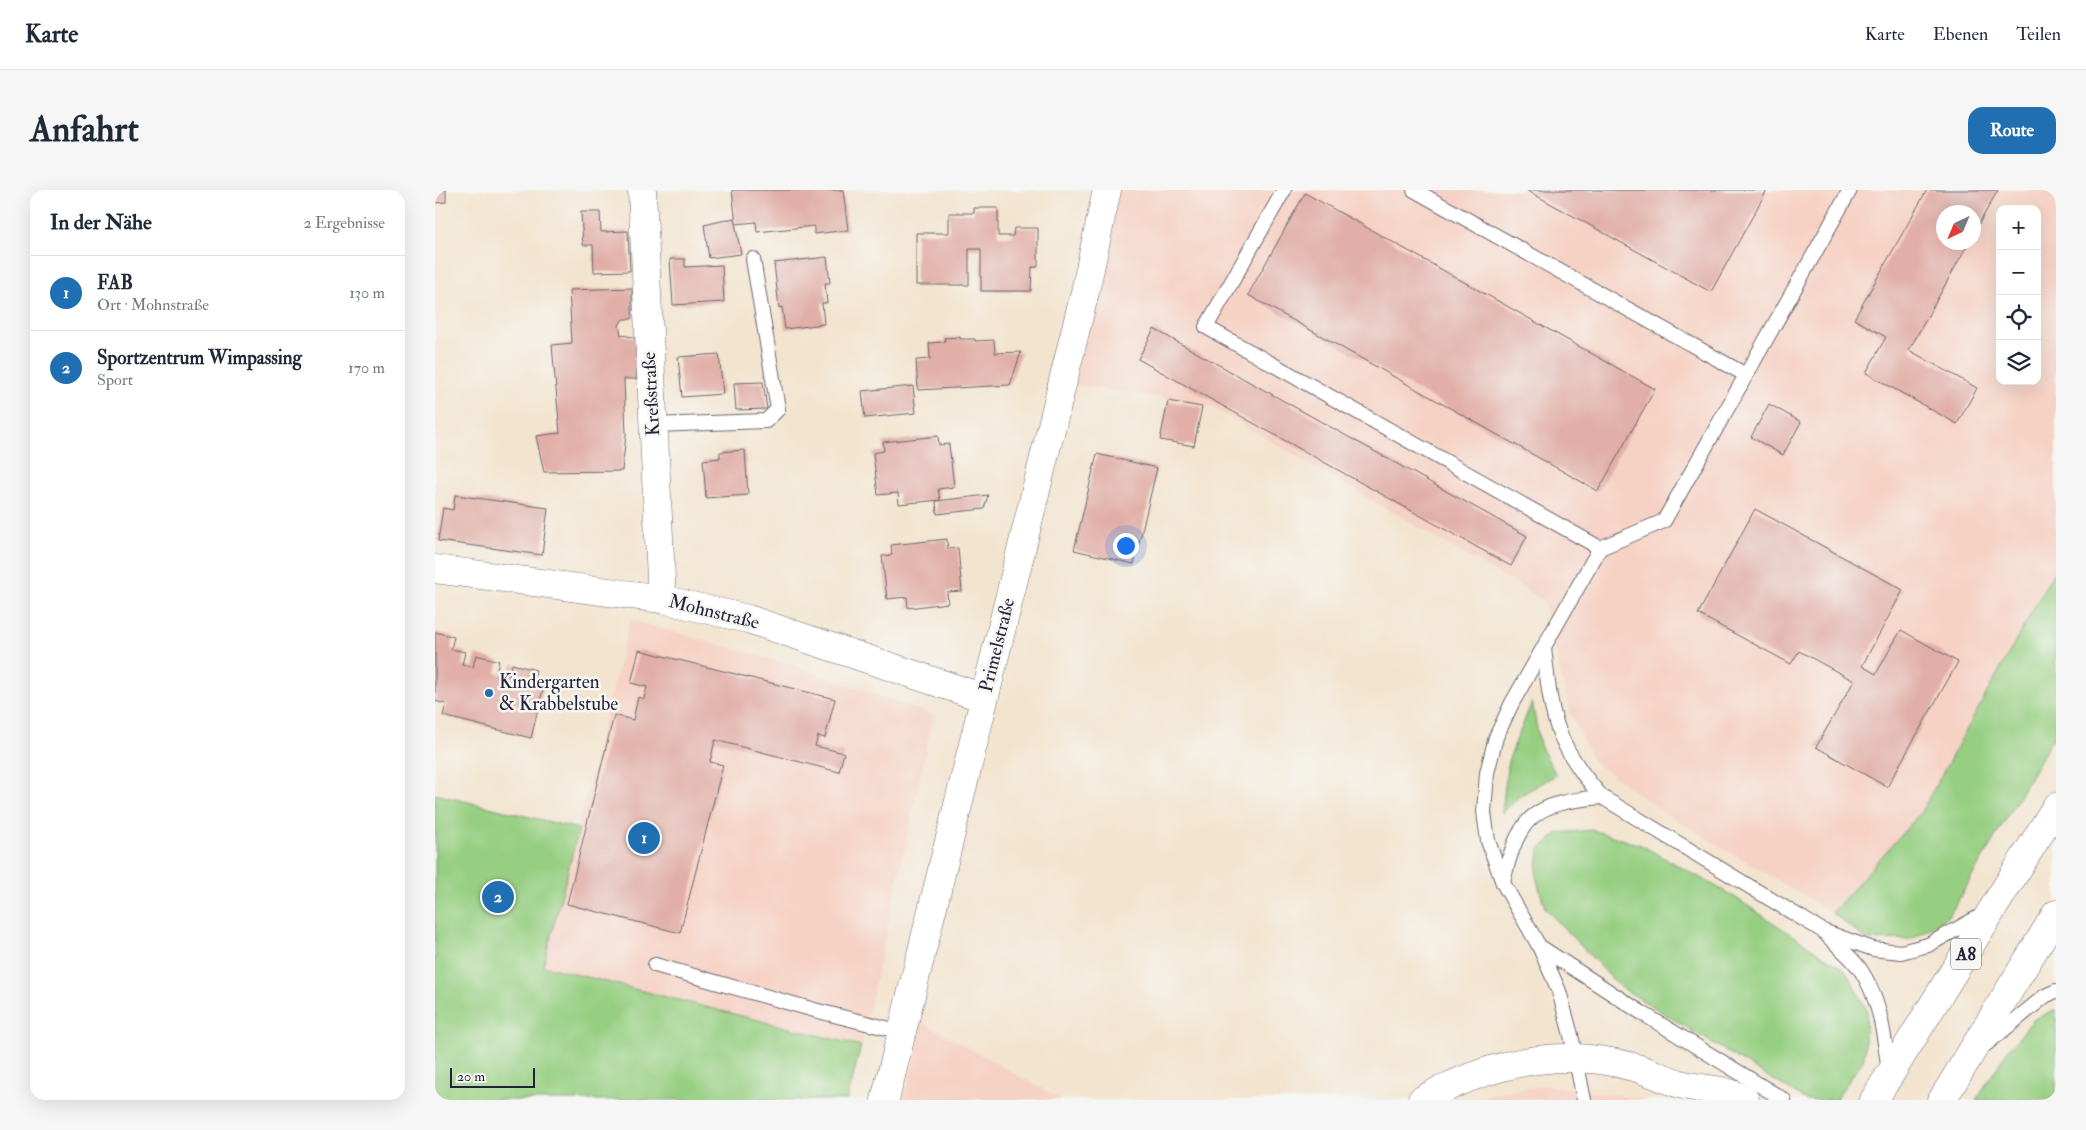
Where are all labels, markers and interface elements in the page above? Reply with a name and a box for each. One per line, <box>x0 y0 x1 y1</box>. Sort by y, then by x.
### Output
text: Karte <box>25 19 78 50</box>
text: Karte <box>1865 23 1905 46</box>
text: Ebenen <box>1933 23 1988 46</box>
text: Teilen <box>2016 23 2061 46</box>
button: Route <box>1968 107 2056 154</box>
text: Anfahrt <box>30 108 139 152</box>
north arrow <box>1936 205 1981 250</box>
map controls <box>1996 205 2041 385</box>
button: + <box>1996 205 2041 250</box>
text: In der Nähe <box>50 209 152 236</box>
text: 2 Ergebnisse <box>304 213 385 233</box>
button: − <box>1996 250 2041 295</box>
text: FAB <box>97 271 133 295</box>
text: 1 <box>63 283 69 303</box>
text: 130 m <box>349 283 385 303</box>
text: Ort · Mohnstraße <box>97 295 209 315</box>
button: locate <box>1996 295 2041 340</box>
button: layers <box>1996 340 2041 385</box>
text: Sportzentrum Wimpassing <box>97 346 302 370</box>
street label: Kreßstraße <box>637 351 665 437</box>
text: 2 <box>62 358 70 378</box>
text: 170 m <box>348 358 385 378</box>
text: Sport <box>97 370 133 390</box>
your location <box>1113 533 1139 559</box>
street label: Mohnstraße <box>666 589 762 635</box>
street label: Primelstraße <box>974 595 1020 695</box>
place label: Kindergarten & Krabbelstube <box>499 670 618 716</box>
marker: Kindergarten & Krabbelstube <box>483 687 495 699</box>
pin: 1 <box>628 819 660 857</box>
pin: 2 <box>482 878 514 916</box>
road number: A8 <box>1951 939 1981 970</box>
scale bar <box>450 1065 535 1088</box>
text: 20 m <box>457 1068 485 1085</box>

